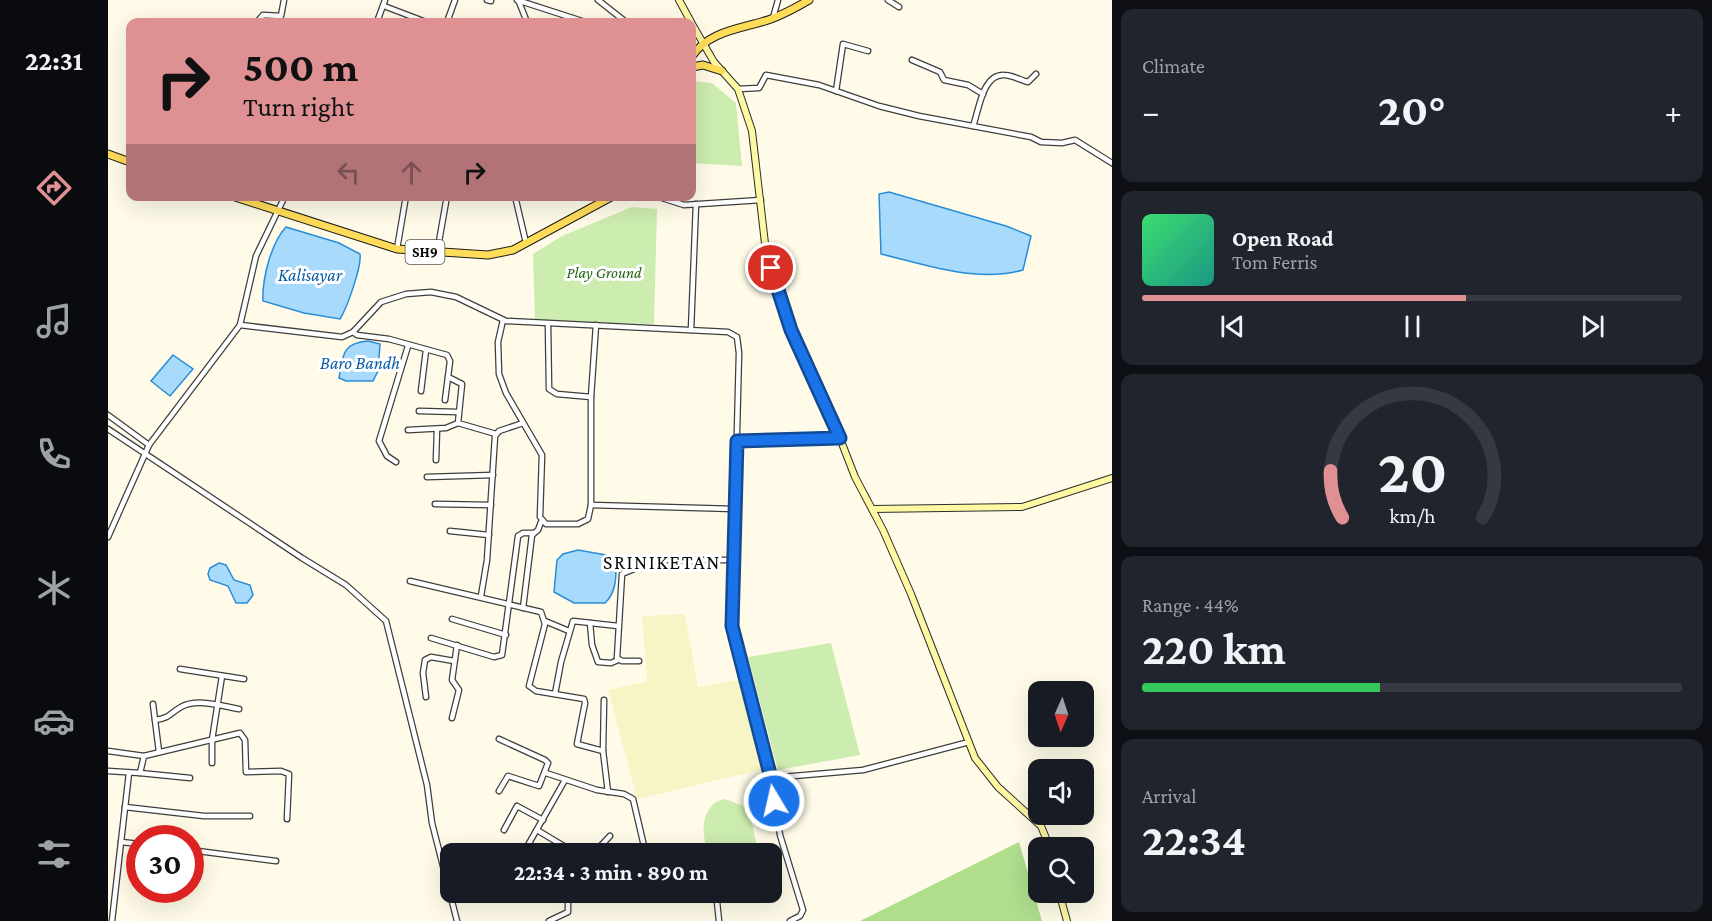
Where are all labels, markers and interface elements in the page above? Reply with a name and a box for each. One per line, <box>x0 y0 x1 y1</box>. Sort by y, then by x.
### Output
icon: right <box>144 42 222 120</box>
text: 500 m <box>243 43 358 90</box>
text: 22:31 <box>25 46 83 76</box>
text: Climate <box>1142 55 1205 77</box>
text: 20° <box>1378 85 1446 135</box>
text: Turn right <box>243 92 354 122</box>
text: − <box>1142 93 1159 130</box>
text: + <box>1665 93 1682 130</box>
icon: left <box>332 156 365 189</box>
icon: ahead <box>395 156 428 189</box>
icon: right <box>458 156 491 189</box>
icon: directions <box>33 167 75 209</box>
text: Open Road <box>1232 226 1334 251</box>
road number: SH9 <box>406 240 444 264</box>
pin <box>745 242 796 293</box>
icon: arrive <box>754 251 787 284</box>
text: Tom Ferris <box>1232 251 1317 273</box>
park label: Play Ground <box>566 264 642 282</box>
water label: Kalisayar <box>278 265 343 285</box>
icon: music <box>33 300 75 342</box>
icon: previous <box>1216 310 1249 343</box>
icon: pause <box>1396 310 1429 343</box>
icon: next <box>1576 310 1609 343</box>
water label: Baro Bandh <box>320 353 400 373</box>
icon: phone <box>33 433 75 475</box>
text: 20 <box>1377 436 1447 505</box>
text: km/h <box>1389 504 1436 528</box>
district label: SRINIKETAN <box>603 551 721 573</box>
icon: climate <box>33 567 75 609</box>
text: Range · 44% <box>1142 594 1239 616</box>
text: 220 km <box>1142 624 1286 674</box>
north arrow <box>1028 681 1094 747</box>
map controls <box>1028 681 1094 903</box>
icon: car <box>33 700 75 742</box>
button: sound <box>1028 759 1094 825</box>
position arrow <box>742 769 806 833</box>
text: Arrival <box>1142 785 1196 807</box>
text: 22:34 <box>1142 815 1246 865</box>
speed limit sign: 30 <box>126 825 204 903</box>
icon: filters <box>33 833 75 875</box>
button: search <box>1028 837 1094 903</box>
text: 22:34 · 3 min · 890 m <box>514 860 708 885</box>

